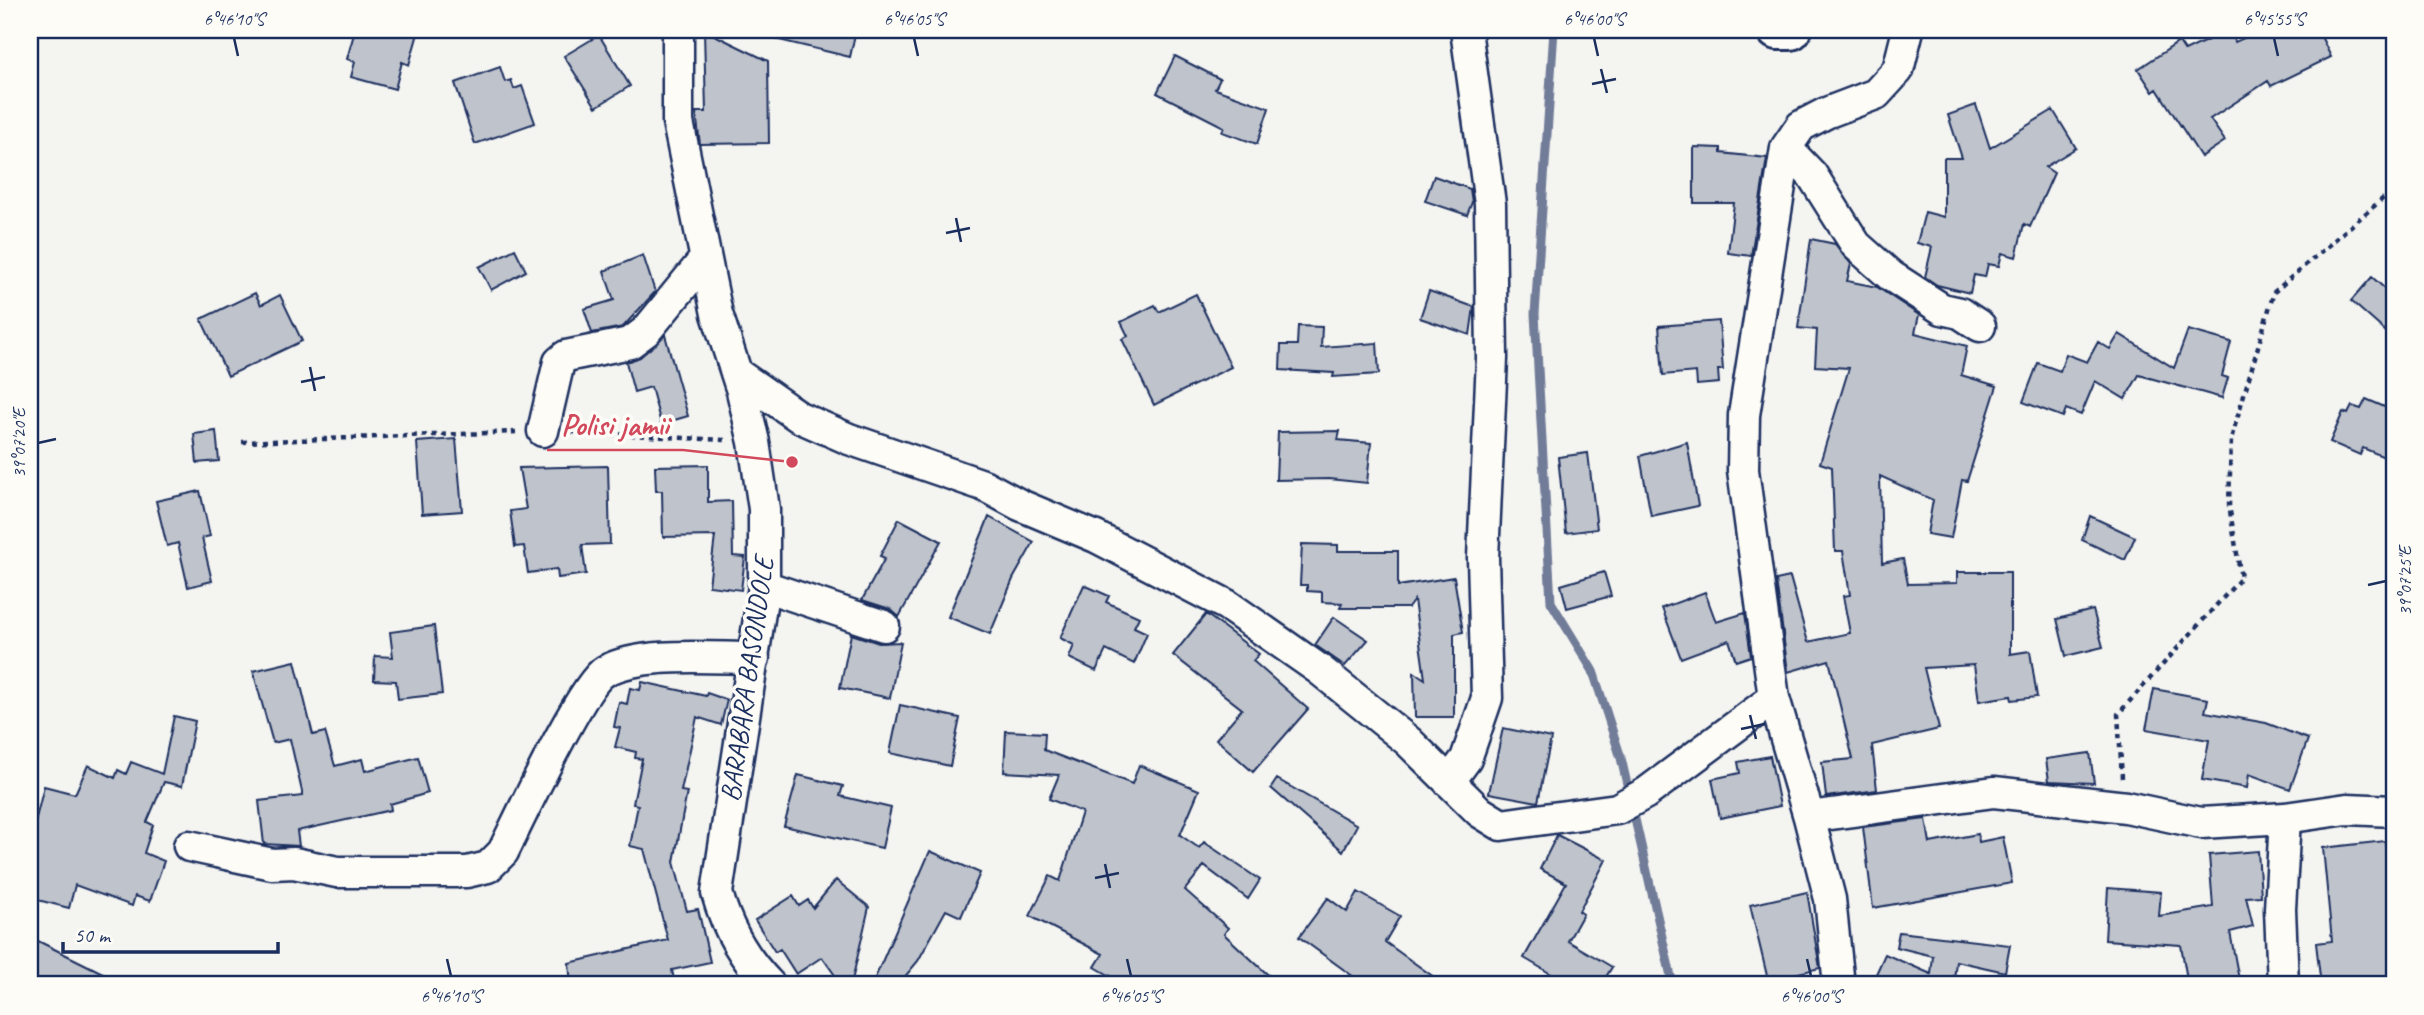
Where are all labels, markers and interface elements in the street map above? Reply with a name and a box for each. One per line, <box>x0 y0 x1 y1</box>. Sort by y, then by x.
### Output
text: 6°46'10"S <box>204 8 268 30</box>
text: 6°46'05"S <box>884 8 948 30</box>
text: 6°46'00"S <box>1564 8 1628 30</box>
text: 6°45'55"S <box>2244 8 2308 30</box>
callout: Polisi jamii <box>547 399 683 450</box>
text: 39°07'20"E <box>8 406 30 478</box>
text: Polisi jamii <box>561 406 673 444</box>
text: 39°07'25"E <box>2394 544 2416 616</box>
street label: BARABARA BASONDOLE <box>712 551 781 804</box>
scale bar <box>63 910 278 954</box>
text: 50 m <box>74 922 112 948</box>
text: 6°46'10"S <box>421 985 485 1007</box>
text: 6°46'05"S <box>1101 985 1165 1007</box>
text: 6°46'00"S <box>1781 985 1845 1007</box>

